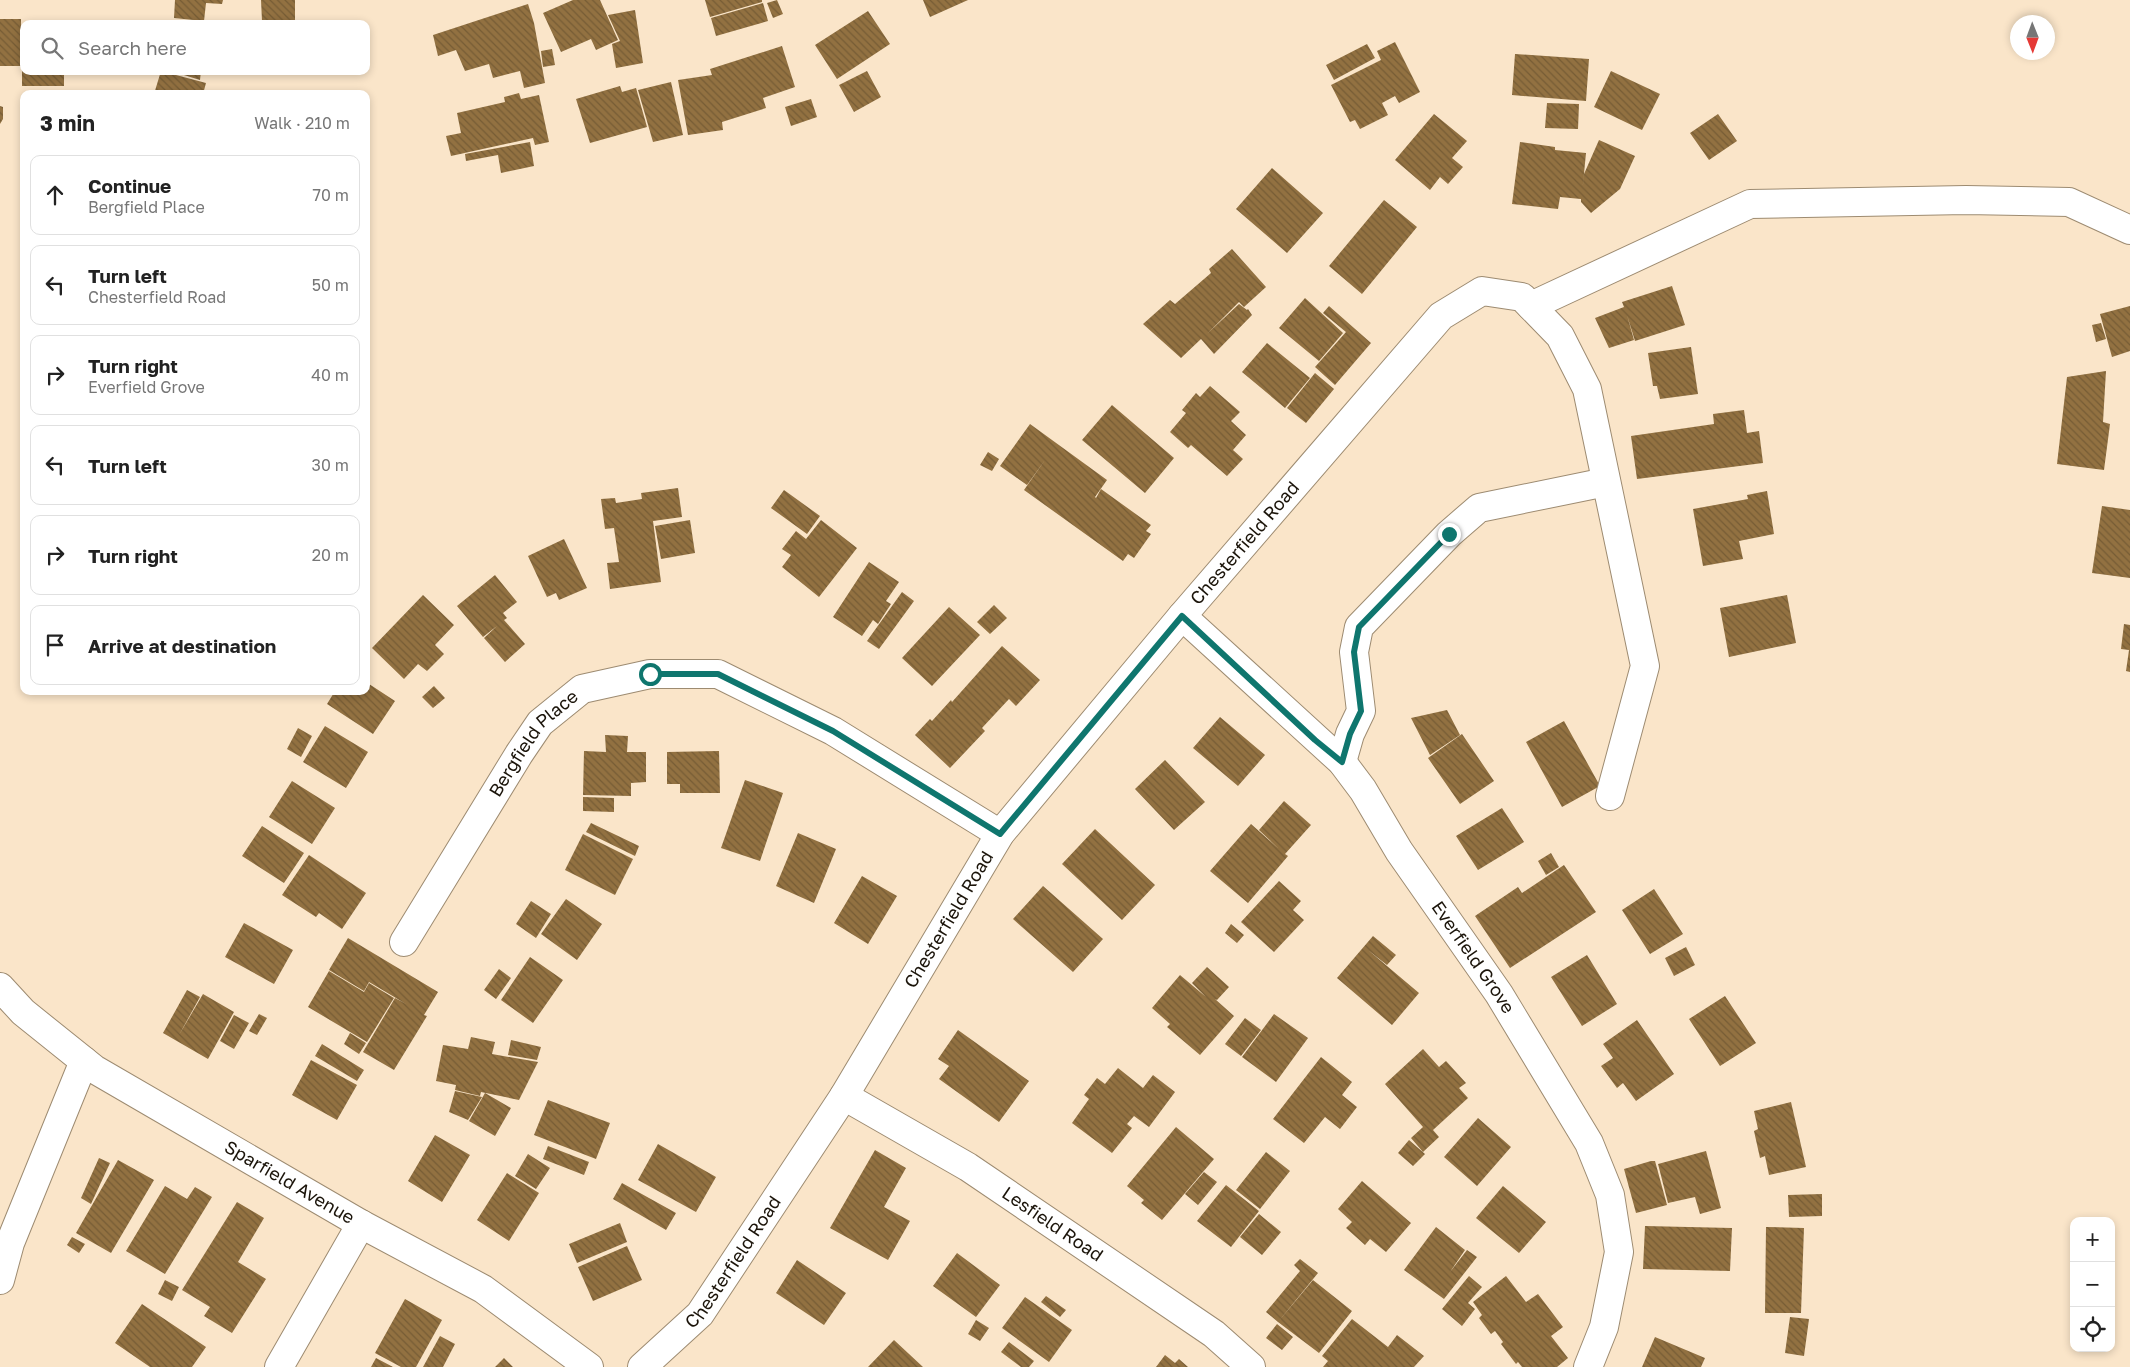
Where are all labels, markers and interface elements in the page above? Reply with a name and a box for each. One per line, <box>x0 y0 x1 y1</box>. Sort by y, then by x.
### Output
north arrow <box>2010 15 2055 60</box>
search box <box>20 20 370 75</box>
icon: search <box>38 34 66 62</box>
text: Search here <box>78 36 187 59</box>
text: 3 min <box>40 110 95 136</box>
text: Walk · 210 m <box>254 113 350 133</box>
text: Continue <box>88 174 171 197</box>
icon: ahead <box>41 181 69 209</box>
text: 70 m <box>312 185 349 205</box>
text: Bergfield Place <box>88 197 205 217</box>
text: Turn left <box>88 264 167 287</box>
icon: left <box>41 271 69 299</box>
text: 50 m <box>312 275 349 295</box>
text: Chesterfield Road <box>88 287 226 307</box>
text: Turn right <box>88 354 178 377</box>
icon: right <box>41 361 69 389</box>
text: 40 m <box>311 365 349 385</box>
text: Everfield Grove <box>88 377 205 397</box>
icon: left <box>41 451 69 479</box>
text: Turn left <box>88 454 167 477</box>
text: 30 m <box>312 455 349 475</box>
street label: Chesterfield Road <box>1185 476 1303 609</box>
route end <box>1438 523 1461 546</box>
icon: right <box>41 541 69 569</box>
text: Turn right <box>88 544 178 567</box>
text: 20 m <box>312 545 349 565</box>
icon: arrive <box>41 631 69 659</box>
text: Arrive at destination <box>88 634 276 657</box>
route start <box>639 663 662 686</box>
street label: Bergfield Place <box>484 685 582 800</box>
street label: Chesterfield Road <box>899 847 997 992</box>
street label: Everfield Grove <box>1427 896 1520 1017</box>
street label: Sparfield Avenue <box>221 1135 359 1228</box>
street label: Lesfield Road <box>998 1181 1108 1266</box>
street label: Chesterfield Road <box>680 1191 785 1332</box>
map controls <box>2070 1217 2115 1352</box>
button: + <box>2070 1217 2115 1262</box>
button: − <box>2070 1262 2115 1307</box>
button: locate <box>2070 1307 2115 1352</box>

